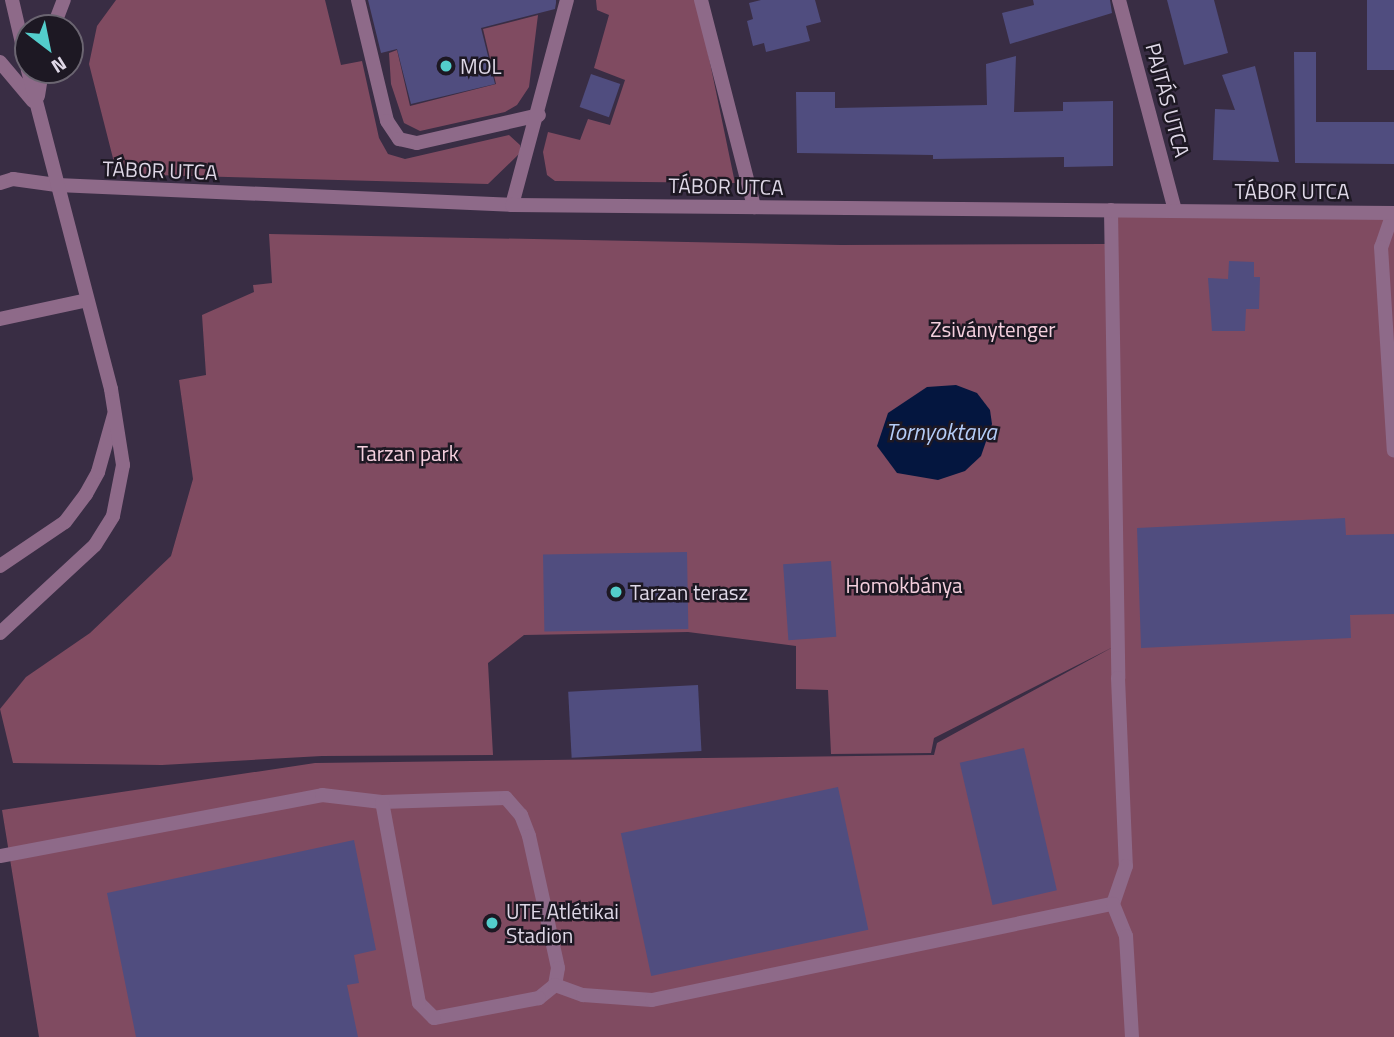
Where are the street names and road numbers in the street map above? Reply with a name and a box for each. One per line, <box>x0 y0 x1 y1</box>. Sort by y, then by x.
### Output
street label: PAJTÁS UTCA <box>1141 40 1195 160</box>
street label: TÁBOR UTCA <box>102 155 218 185</box>
street label: TÁBOR UTCA <box>668 172 784 200</box>
street label: TÁBOR UTCA <box>1234 178 1350 204</box>

